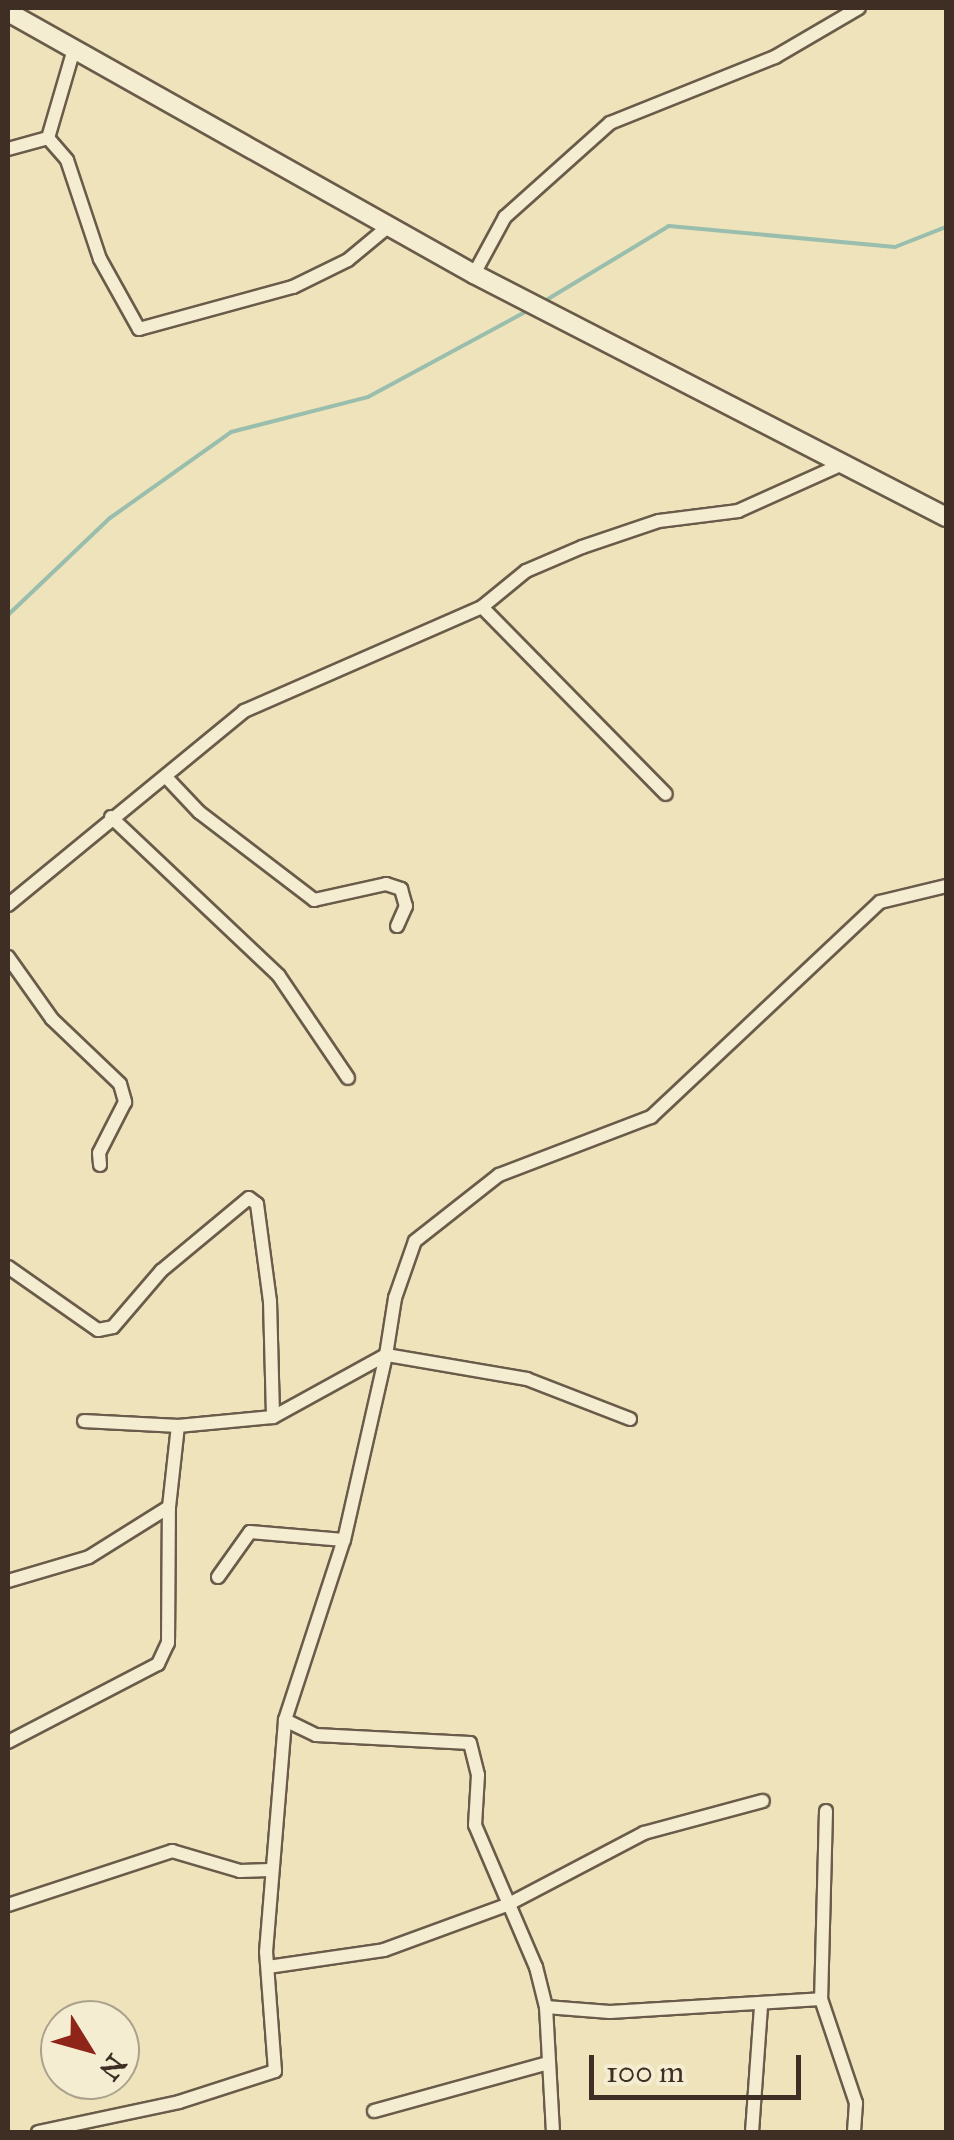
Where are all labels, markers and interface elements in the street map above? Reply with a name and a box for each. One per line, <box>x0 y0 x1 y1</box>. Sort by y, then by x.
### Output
north arrow <box>40 2000 140 2100</box>
scale bar <box>594 2035 806 2097</box>
text: N <box>92 2047 134 2087</box>
text: 100 m <box>606 2054 684 2090</box>

